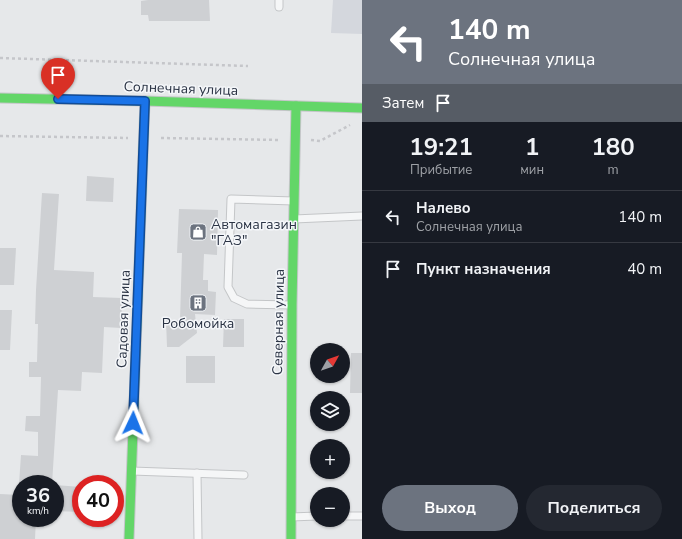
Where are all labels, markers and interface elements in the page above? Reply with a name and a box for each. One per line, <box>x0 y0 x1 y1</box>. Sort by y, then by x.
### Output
text: 140 m <box>448 11 531 49</box>
icon: left <box>382 16 434 68</box>
text: Солнечная улица <box>448 47 595 71</box>
pin <box>41 58 75 99</box>
icon: arrive <box>47 64 69 86</box>
street label: Солнечная улица <box>123 77 239 100</box>
icon: arrive <box>432 92 454 114</box>
text: Затем <box>382 93 424 113</box>
text: 19:21 <box>409 131 473 163</box>
text: 1 <box>525 131 539 163</box>
text: 180 <box>591 131 635 163</box>
text: Прибытие <box>410 161 472 179</box>
text: мин <box>520 161 544 179</box>
text: m <box>607 161 619 179</box>
text: Налево <box>416 198 471 218</box>
icon: left <box>382 206 404 228</box>
text: 140 m <box>618 207 662 227</box>
place label: Автомагазин "ГАЗ" <box>211 215 297 250</box>
text: Солнечная улица <box>416 218 522 236</box>
shop icon: Автомагазин "ГАЗ" <box>188 222 208 242</box>
icon: arrive <box>382 258 404 280</box>
text: Пункт назначения <box>416 259 551 279</box>
text: 40 m <box>627 259 662 279</box>
street label: Садовая улица <box>112 269 135 369</box>
street label: Северная улица <box>268 269 289 375</box>
building icon: Робомойка <box>188 293 208 313</box>
place label: Робомойка <box>162 314 234 333</box>
north arrow <box>310 343 350 383</box>
map controls <box>310 343 350 527</box>
button: layers <box>310 391 350 431</box>
position arrow <box>112 402 154 444</box>
button: + <box>310 439 350 479</box>
speed limit sign: 40 <box>72 475 124 527</box>
text: 36 <box>26 482 50 509</box>
button: Выход <box>382 485 518 531</box>
button: Поделиться <box>526 485 662 531</box>
button: − <box>310 487 350 527</box>
text: km/h <box>27 504 49 518</box>

